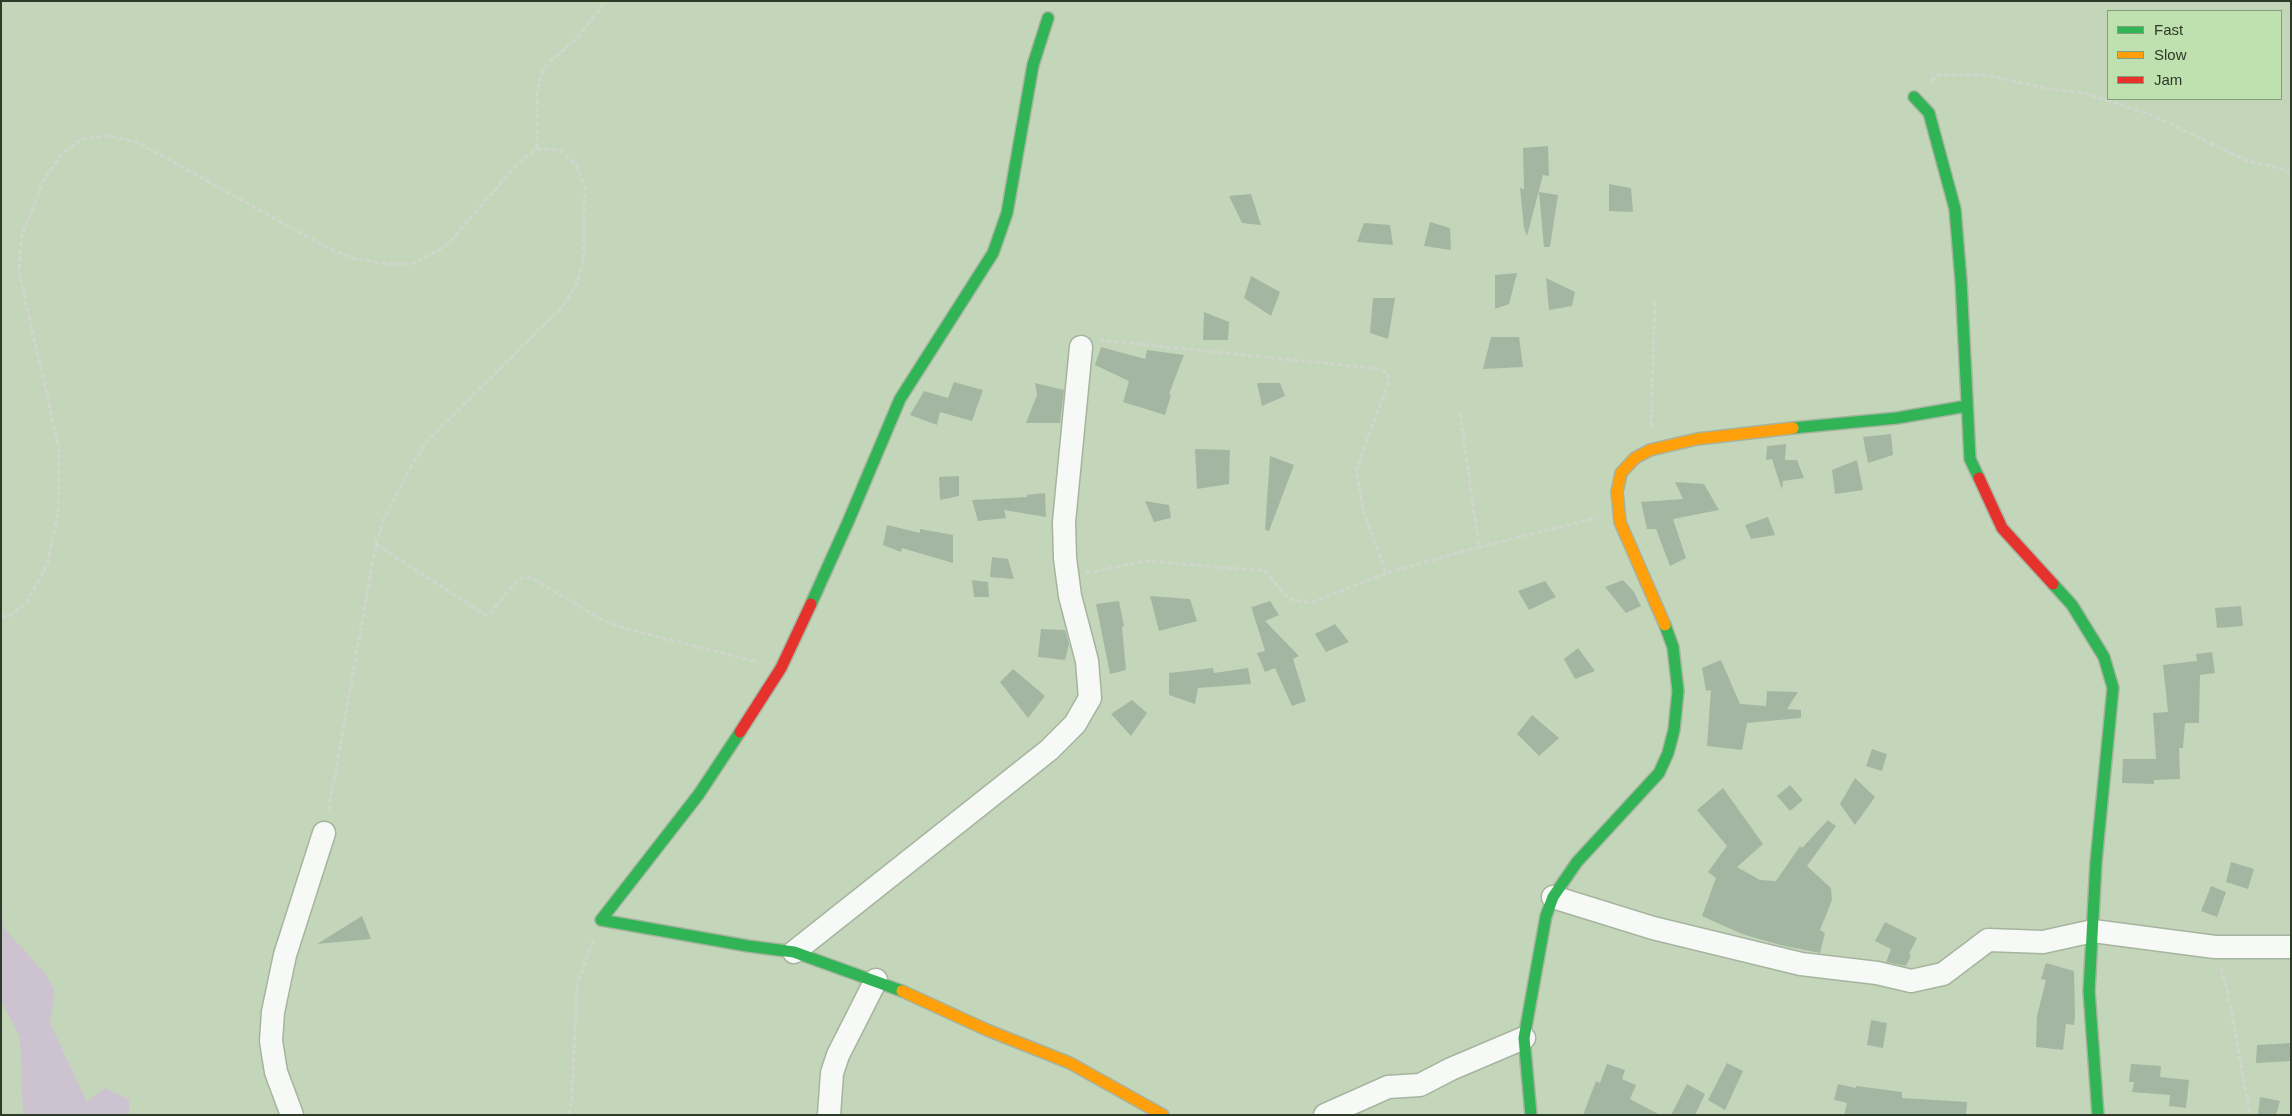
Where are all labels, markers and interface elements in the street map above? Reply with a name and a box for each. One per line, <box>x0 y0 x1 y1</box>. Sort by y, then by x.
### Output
legend <box>2107 10 2282 100</box>
text: Fast <box>2154 21 2183 38</box>
text: Slow <box>2154 46 2187 63</box>
text: Jam <box>2154 71 2182 88</box>

